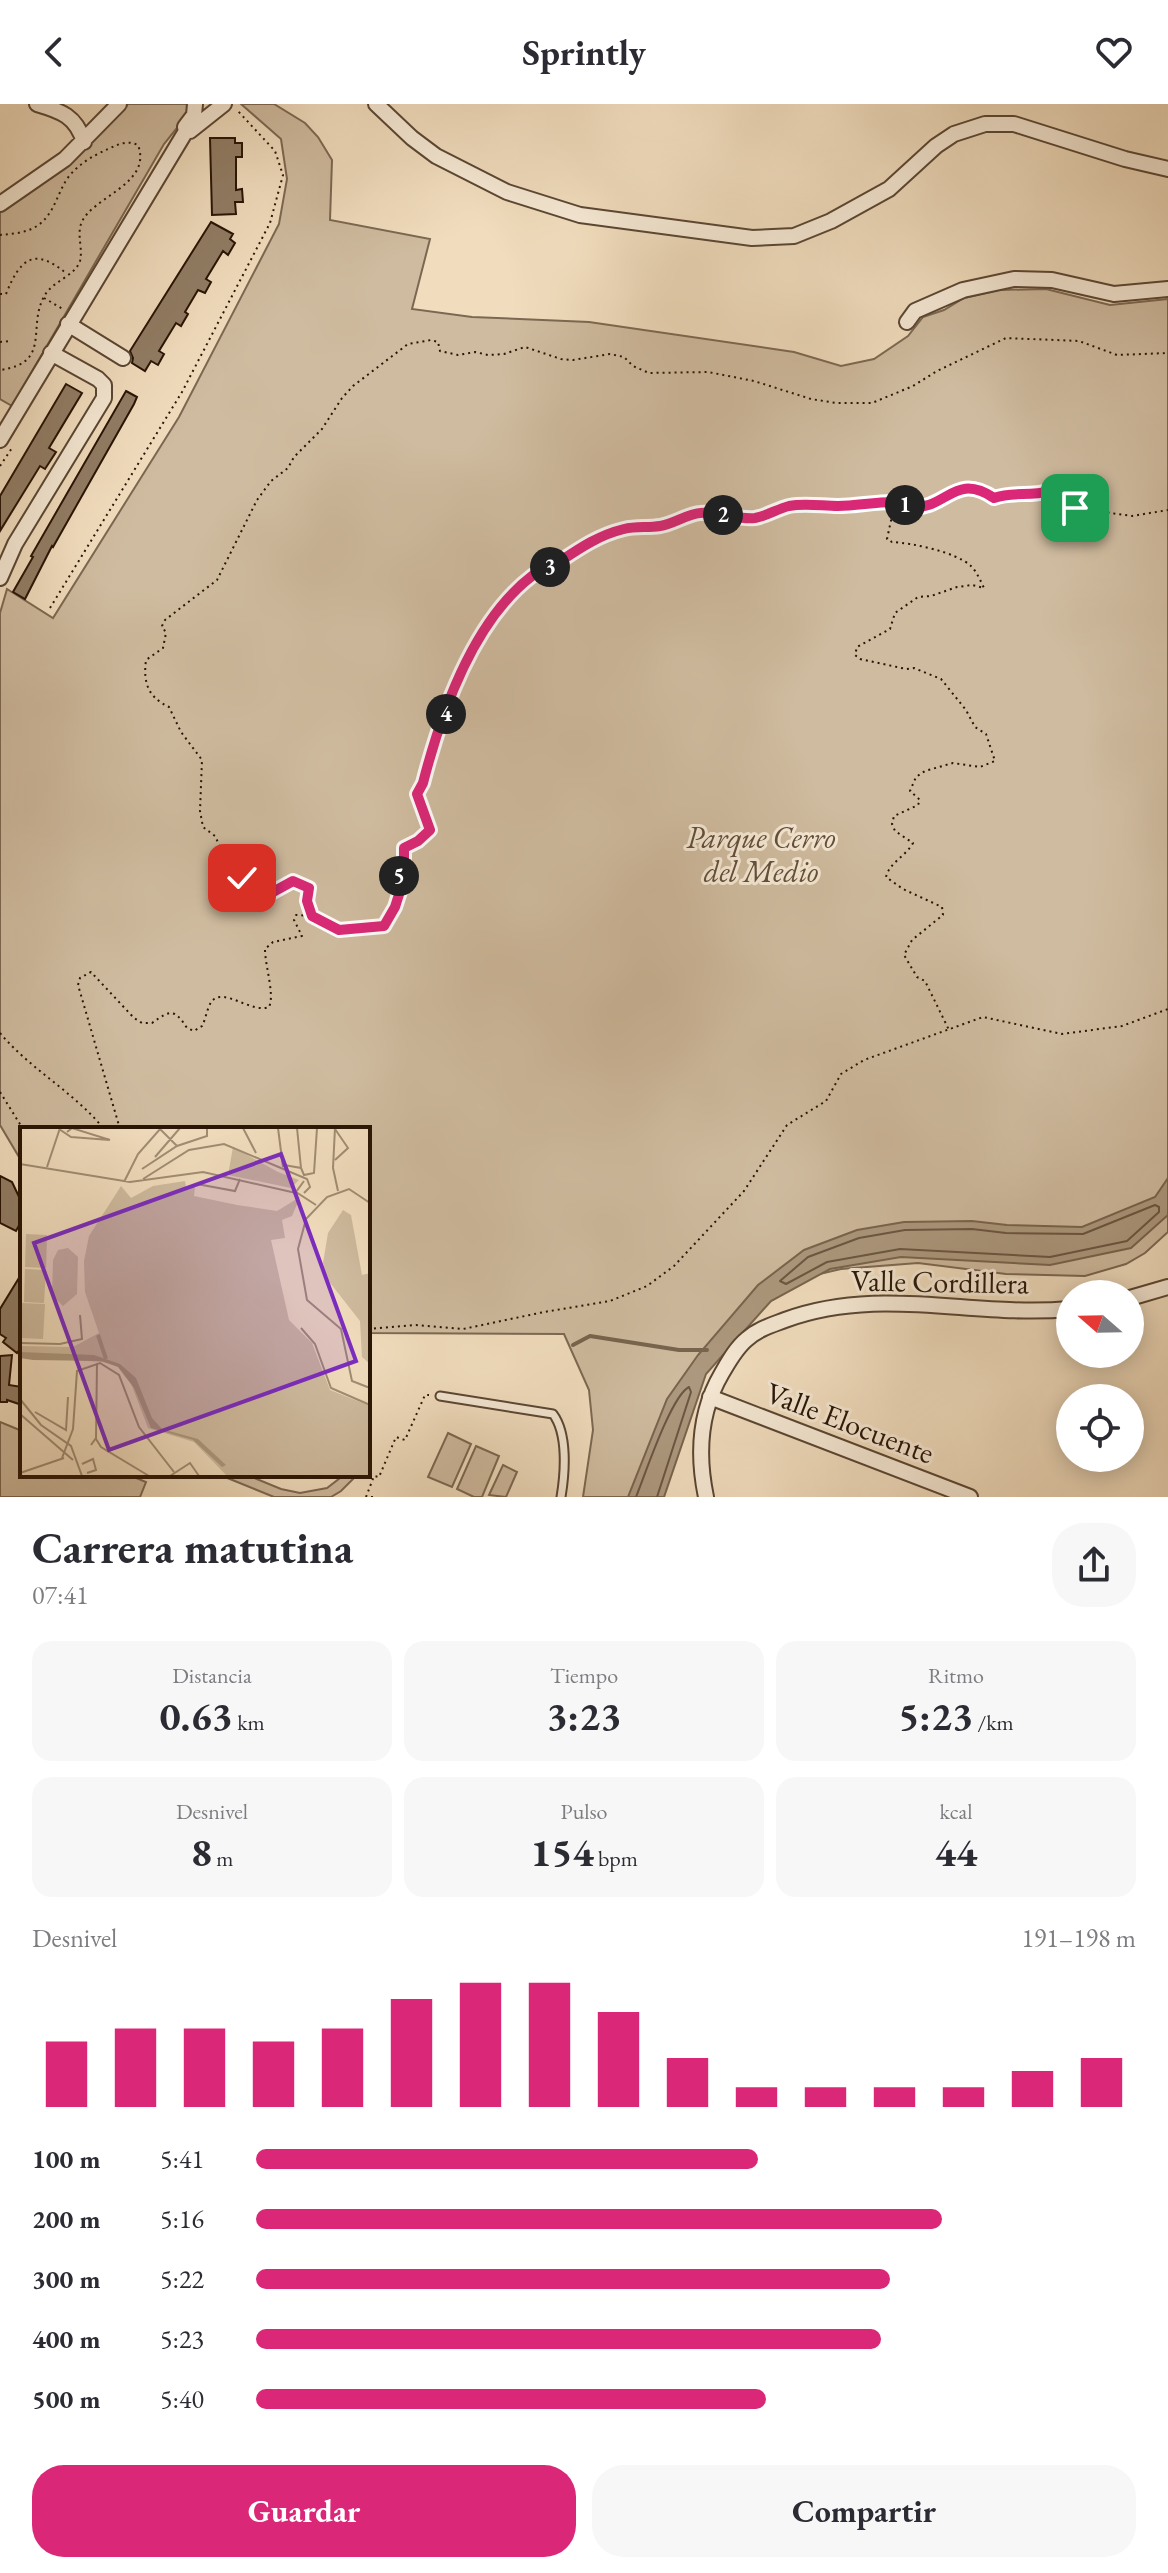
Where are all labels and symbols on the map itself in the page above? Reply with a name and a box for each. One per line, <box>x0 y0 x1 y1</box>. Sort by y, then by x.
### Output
pin <box>1041 474 1109 542</box>
pin: 1 <box>885 485 925 525</box>
pin: 2 <box>703 495 743 535</box>
pin: 3 <box>530 547 570 587</box>
pin: 4 <box>426 694 466 734</box>
park label: Parque Cerro del Medio <box>686 818 836 891</box>
pin <box>208 844 276 912</box>
pin: 5 <box>379 856 419 896</box>
inset map <box>20 1127 370 1477</box>
street label: Valle Cordillera <box>851 1260 1029 1303</box>
north arrow <box>1056 1280 1144 1368</box>
street label: Valle Elocuente <box>761 1373 940 1472</box>

